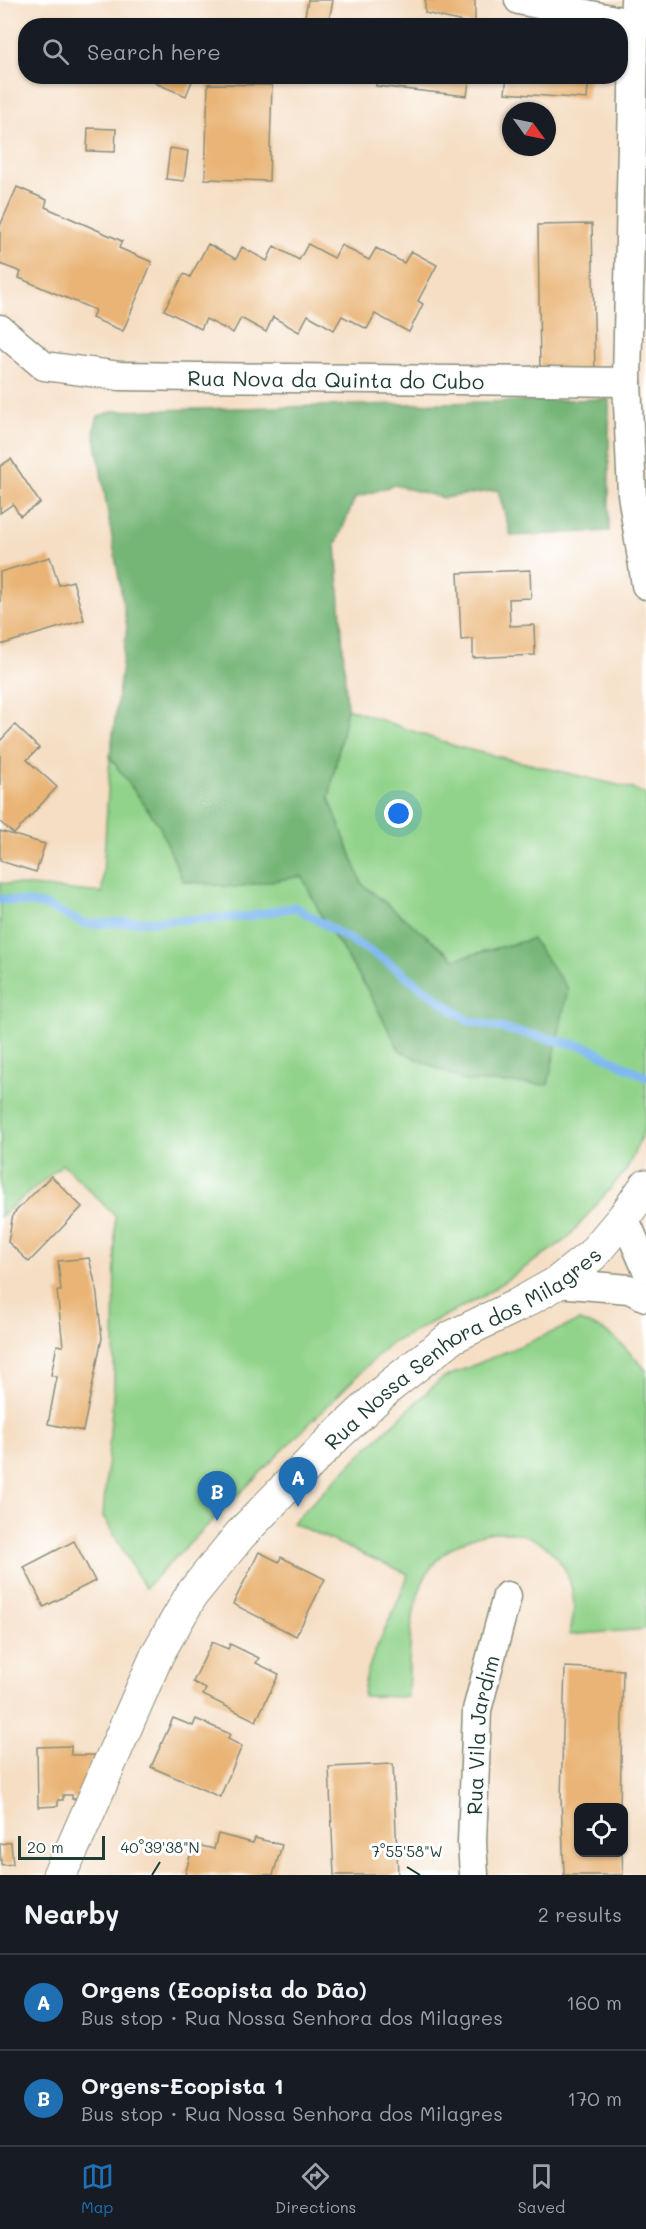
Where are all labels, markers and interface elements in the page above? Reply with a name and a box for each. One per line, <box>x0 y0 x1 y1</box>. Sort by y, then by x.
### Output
search box <box>18 18 628 84</box>
icon: search <box>39 35 72 68</box>
text: Search here <box>87 37 221 66</box>
north arrow <box>502 102 556 156</box>
street label: Rua Nova da Quinta do Cubo <box>187 363 484 394</box>
your location <box>384 799 413 828</box>
street label: Rua Nossa Senhora dos Milagres <box>318 1241 607 1454</box>
pin: A <box>278 1458 318 1507</box>
pin: B <box>198 1472 236 1521</box>
street label: Rua Vila Jardim <box>460 1652 504 1815</box>
map controls <box>574 1803 628 1857</box>
button: locate <box>574 1803 628 1857</box>
scale bar <box>18 1833 105 1860</box>
text: 20 m <box>27 1836 64 1857</box>
text: 40°39'38"N <box>120 1837 200 1857</box>
text: 7°55'58"W <box>371 1841 443 1861</box>
text: Nearby <box>24 1897 119 1931</box>
text: 2 results <box>538 1901 622 1927</box>
text: Orgens (Ecopista do Dão) <box>81 1975 367 2004</box>
text: A <box>37 1989 50 2015</box>
text: 160 m <box>566 1989 622 2015</box>
text: Bus stop · Rua Nossa Senhora dos Milagres <box>81 2004 503 2030</box>
text: Orgens-Ecopista 1 <box>81 2071 283 2100</box>
text: B <box>37 2085 50 2111</box>
text: 170 m <box>567 2085 622 2111</box>
text: Bus stop · Rua Nossa Senhora dos Milagres <box>81 2100 503 2126</box>
tab: Map <box>81 2160 114 2217</box>
tab: Directions <box>275 2160 356 2217</box>
tab: Saved <box>518 2160 565 2217</box>

